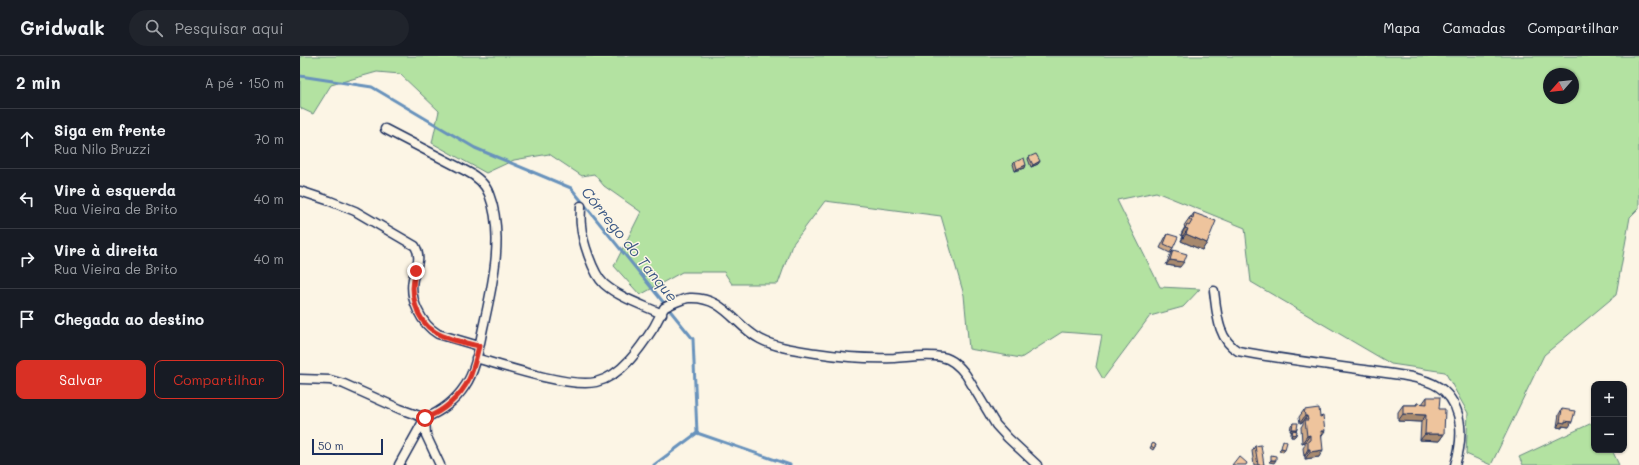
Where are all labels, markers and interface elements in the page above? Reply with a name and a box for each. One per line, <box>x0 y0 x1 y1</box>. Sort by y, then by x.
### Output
search box <box>129 10 409 46</box>
text: Gridwalk <box>20 15 105 40</box>
icon: search <box>143 17 165 39</box>
text: Pesquisar aqui <box>175 18 284 38</box>
text: Mapa <box>1383 18 1421 37</box>
text: Camadas <box>1443 18 1506 37</box>
text: Compartilhar <box>1528 18 1619 37</box>
north arrow <box>1543 68 1579 104</box>
text: 2 min <box>16 71 61 93</box>
text: A pé · 150 m <box>205 74 284 91</box>
text: Siga em frente <box>54 120 166 140</box>
icon: ahead <box>16 128 38 150</box>
text: 70 m <box>254 130 284 147</box>
text: Rua Nilo Bruzzi <box>54 140 151 157</box>
text: Vire à esquerda <box>54 180 176 200</box>
water label: Córrego do Tanque <box>577 182 683 306</box>
icon: left <box>16 188 38 210</box>
text: 40 m <box>254 190 284 207</box>
text: Rua Vieira de Brito <box>54 200 177 217</box>
text: Vire à direita <box>54 240 158 260</box>
icon: right <box>16 248 38 270</box>
text: 40 m <box>254 250 284 267</box>
text: Rua Vieira de Brito <box>54 260 177 277</box>
route end <box>407 262 425 280</box>
icon: arrive <box>16 308 38 330</box>
text: Chegada ao destino <box>54 309 204 329</box>
button: Salvar <box>16 360 146 399</box>
button: Compartilhar <box>154 360 284 399</box>
map controls <box>1591 381 1627 453</box>
button: + <box>1591 381 1627 417</box>
route start <box>416 409 434 427</box>
button: − <box>1591 417 1627 453</box>
scale bar <box>312 437 383 456</box>
text: 50 m <box>318 438 344 453</box>

